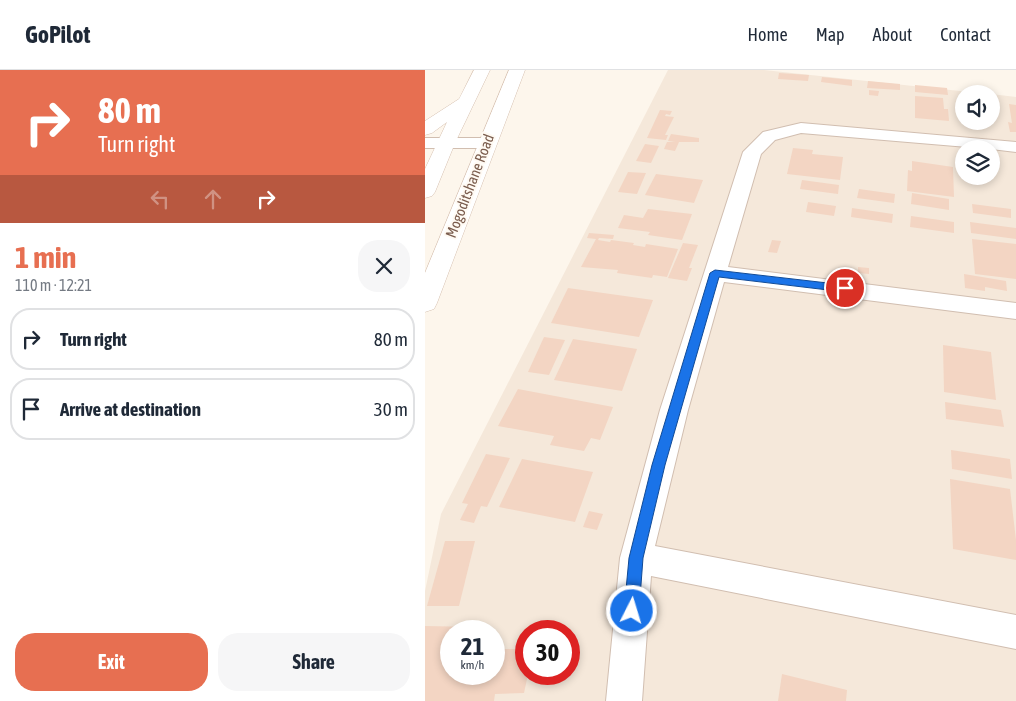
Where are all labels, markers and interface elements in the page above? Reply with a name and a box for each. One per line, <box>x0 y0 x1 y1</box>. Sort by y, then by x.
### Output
text: GoPilot <box>25 21 90 48</box>
text: Home <box>748 24 788 45</box>
text: Map <box>816 24 845 45</box>
text: About <box>873 24 912 45</box>
text: Contact <box>940 24 991 45</box>
map controls <box>955 85 1000 185</box>
button: sound <box>955 85 1000 130</box>
icon: right <box>15 90 80 155</box>
text: 80 m <box>98 90 161 130</box>
text: Turn right <box>98 131 175 157</box>
street label: Mogoditshane Road <box>442 132 497 240</box>
button: layers <box>955 140 1000 185</box>
icon: left <box>146 185 174 213</box>
icon: ahead <box>199 185 227 213</box>
icon: right <box>252 185 280 213</box>
text: 1 min <box>15 240 76 274</box>
button: close <box>358 240 410 292</box>
pin <box>824 267 866 309</box>
icon: arrive <box>831 274 859 302</box>
text: 110 m · 12:21 <box>15 276 92 294</box>
icon: right <box>17 325 45 353</box>
text: Turn right <box>60 328 127 350</box>
text: 80 m <box>374 328 408 350</box>
icon: arrive <box>17 395 45 423</box>
text: Arrive at destination <box>60 398 201 420</box>
text: 30 m <box>374 398 408 420</box>
position arrow <box>605 584 657 636</box>
speed limit sign: 30 <box>515 620 580 685</box>
text: 21 <box>461 632 484 660</box>
button: Exit <box>15 633 208 691</box>
button: Share <box>218 633 410 691</box>
text: km/h <box>461 658 484 672</box>

